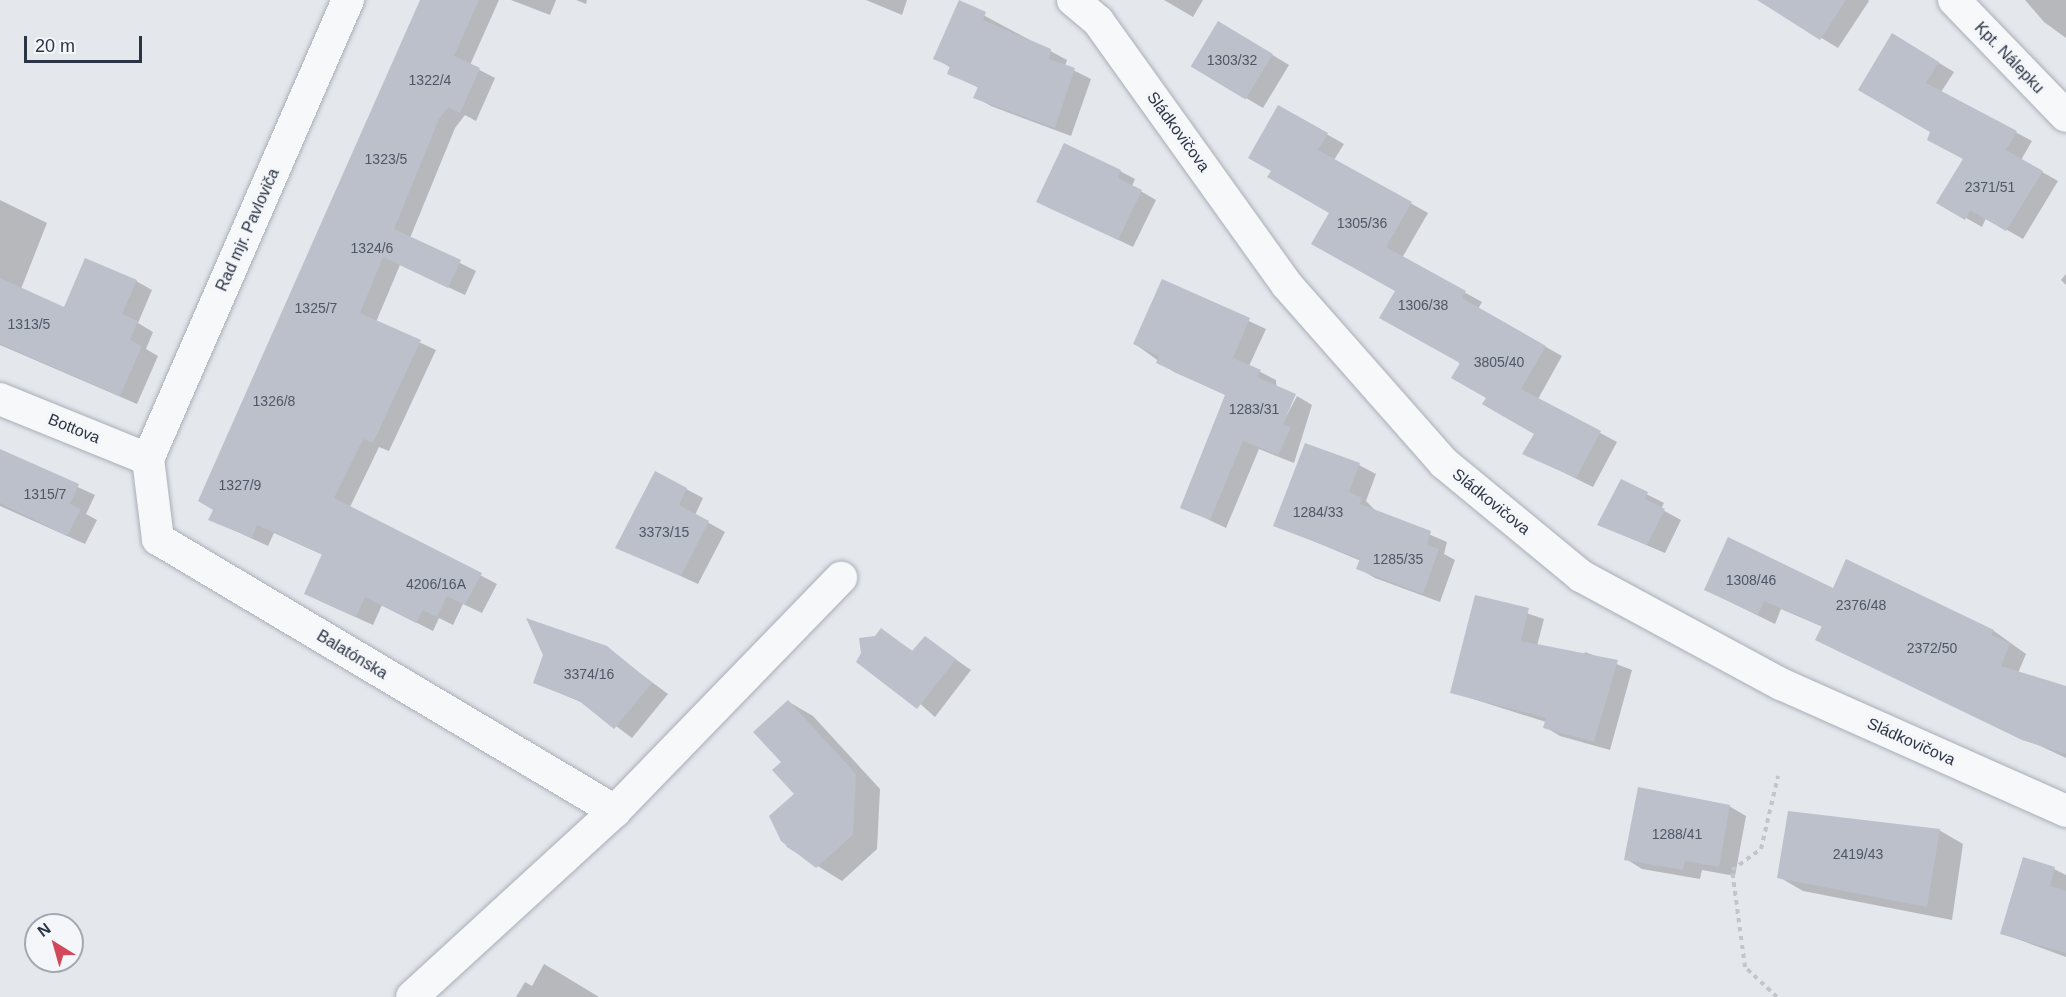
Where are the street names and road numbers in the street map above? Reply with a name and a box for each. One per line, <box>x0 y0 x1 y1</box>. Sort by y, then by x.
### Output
street label: Kpt. Nálepku <box>1970 18 2048 98</box>
street label: Sládkovičova <box>1143 88 1213 176</box>
street label: Rad mjr. Pavloviča <box>212 166 284 294</box>
street label: Bottova <box>45 410 103 448</box>
street label: Sládkovičova <box>1448 465 1534 539</box>
street label: Balatónska <box>313 626 391 684</box>
street label: Sládkovičova <box>1864 714 1958 770</box>

